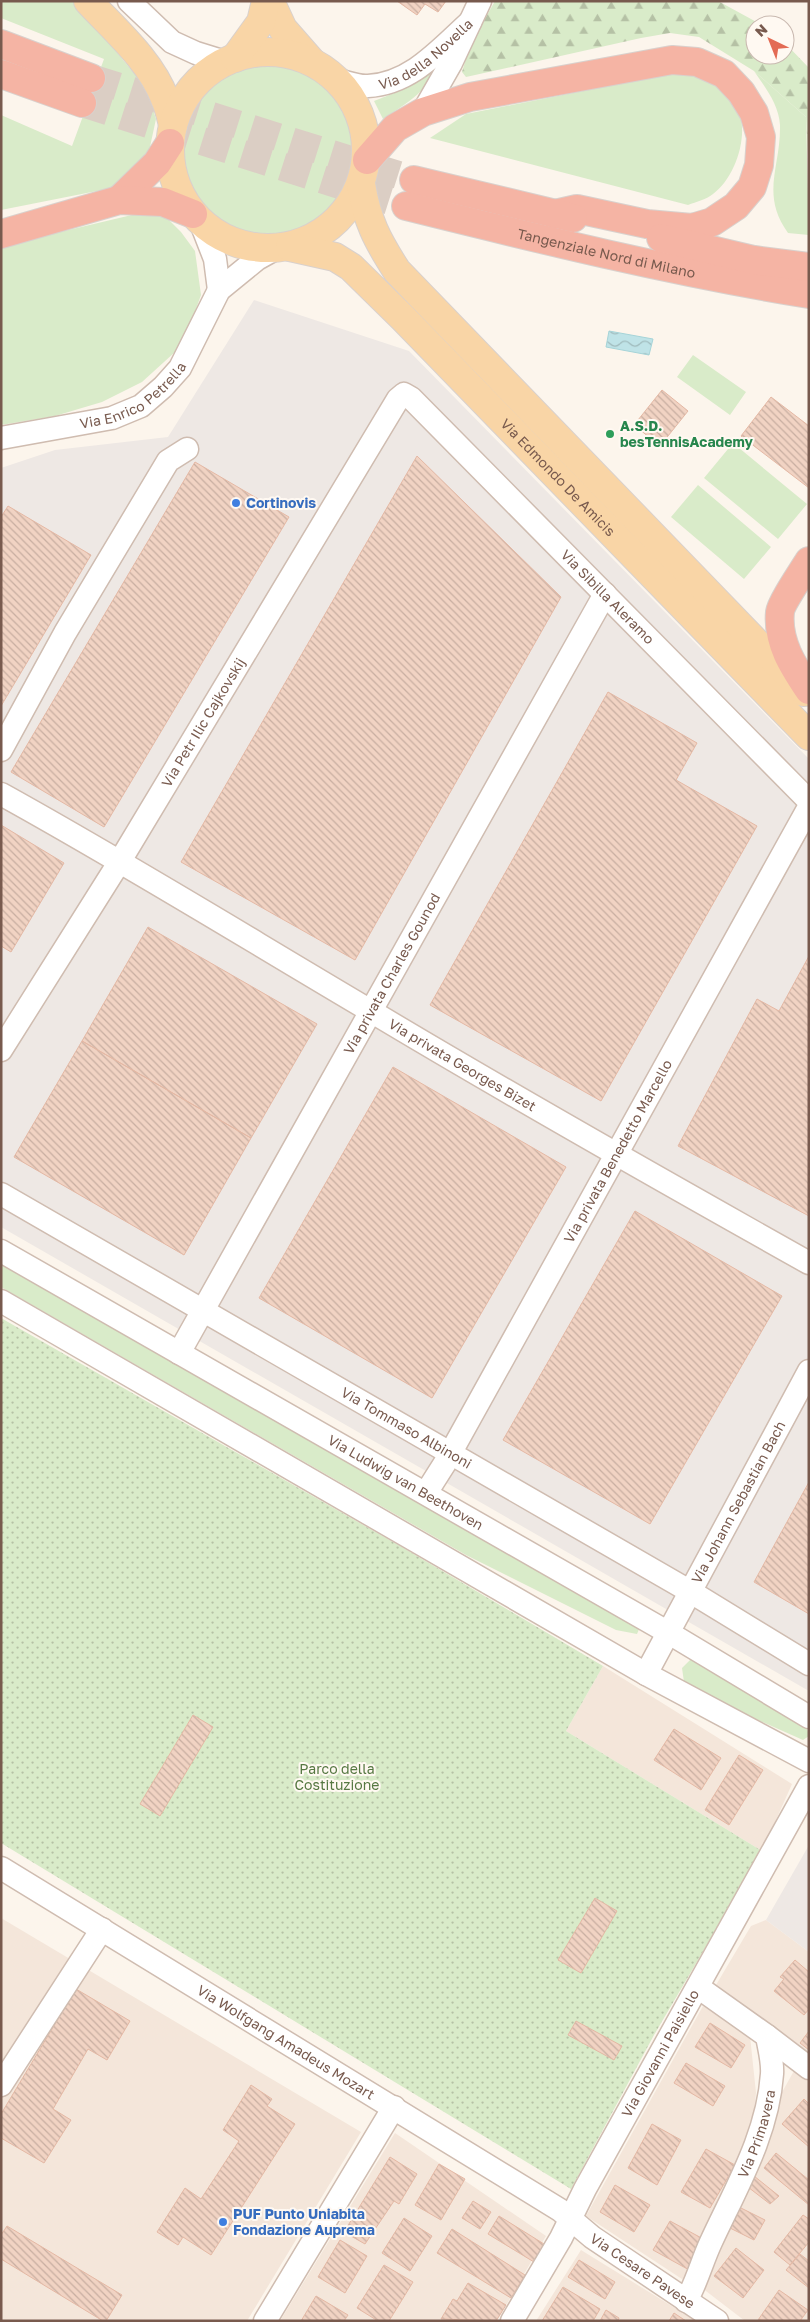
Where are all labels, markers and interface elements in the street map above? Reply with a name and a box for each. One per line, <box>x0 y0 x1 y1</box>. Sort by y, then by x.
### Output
street label: Via della Novella <box>377 15 476 93</box>
north arrow <box>745 15 795 65</box>
text: N <box>751 20 770 40</box>
street label: Tangenziale Nord di Milano <box>516 225 697 281</box>
street label: Via Enrico Petrella <box>78 359 189 432</box>
street label: Via Edmondo De Amicis <box>497 415 619 539</box>
place label: A.S.D. besTennisAcademy <box>620 417 753 450</box>
marker: A.S.D. besTennisAcademy <box>604 428 616 440</box>
place label: Cortinovis <box>246 494 316 511</box>
marker: Cortinovis <box>230 497 242 509</box>
street label: Via Sibilla Aleramo <box>558 546 658 647</box>
street label: Via Petr Ilic Cajkovskij <box>158 655 248 790</box>
street label: Via privata Charles Gounod <box>340 890 443 1057</box>
street label: Via privata Georges Bizet <box>386 1015 539 1114</box>
street label: Via privata Benedetto Marcello <box>560 1056 675 1246</box>
street label: Via Tommaso Albinoni <box>338 1383 475 1472</box>
street label: Via Johann Sebastian Bach <box>687 1418 789 1586</box>
street label: Via Ludwig van Beethoven <box>325 1431 487 1533</box>
park label: Parco della Costituzione <box>295 1760 379 1793</box>
street label: Via Wolfgang Amadeus Mozart <box>194 1981 378 2103</box>
street label: Via Giovanni Paisiello <box>618 1986 702 2120</box>
street label: Via Primavera <box>734 2088 778 2180</box>
place label: PUF Punto Uniabita Fondazione Auprema <box>233 2205 375 2238</box>
marker: PUF Punto Uniabita Fondazione Auprema <box>217 2216 229 2228</box>
street label: Via Cesare Pavese <box>587 2229 698 2312</box>

